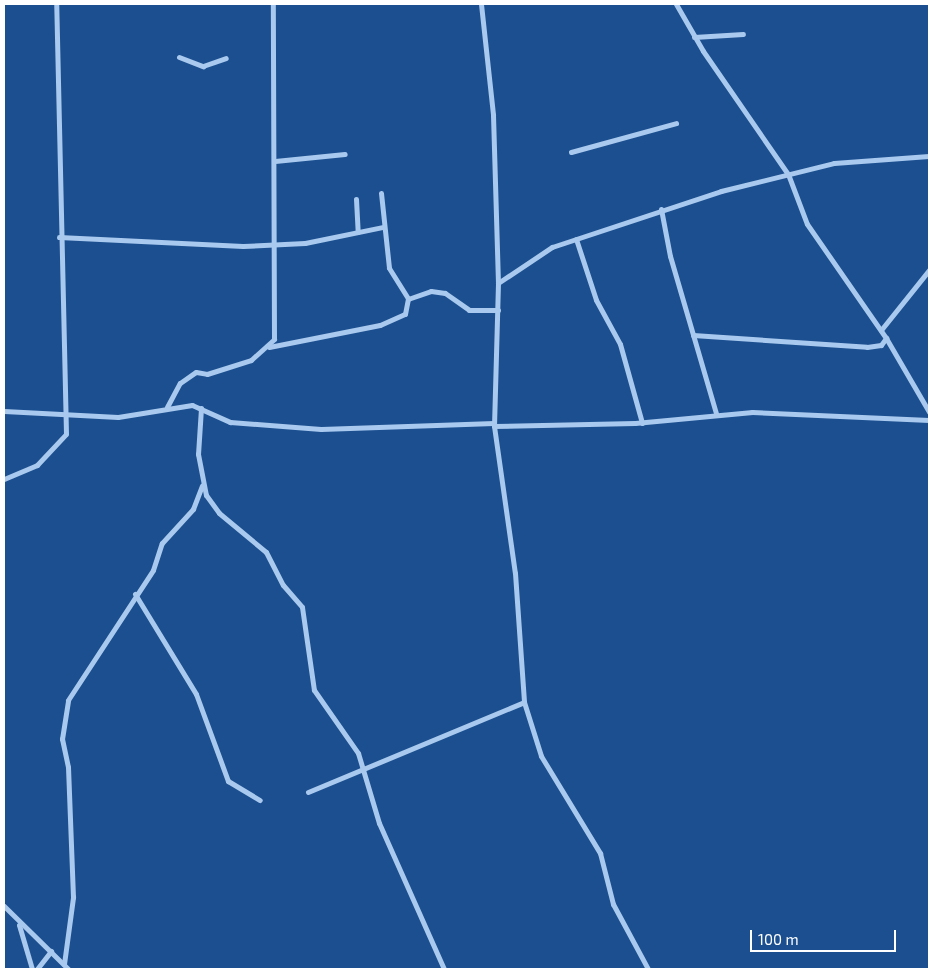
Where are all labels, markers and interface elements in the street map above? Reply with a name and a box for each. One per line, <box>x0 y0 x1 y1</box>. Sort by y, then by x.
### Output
scale bar <box>753 920 899 952</box>
text: 100 m <box>758 930 799 948</box>

